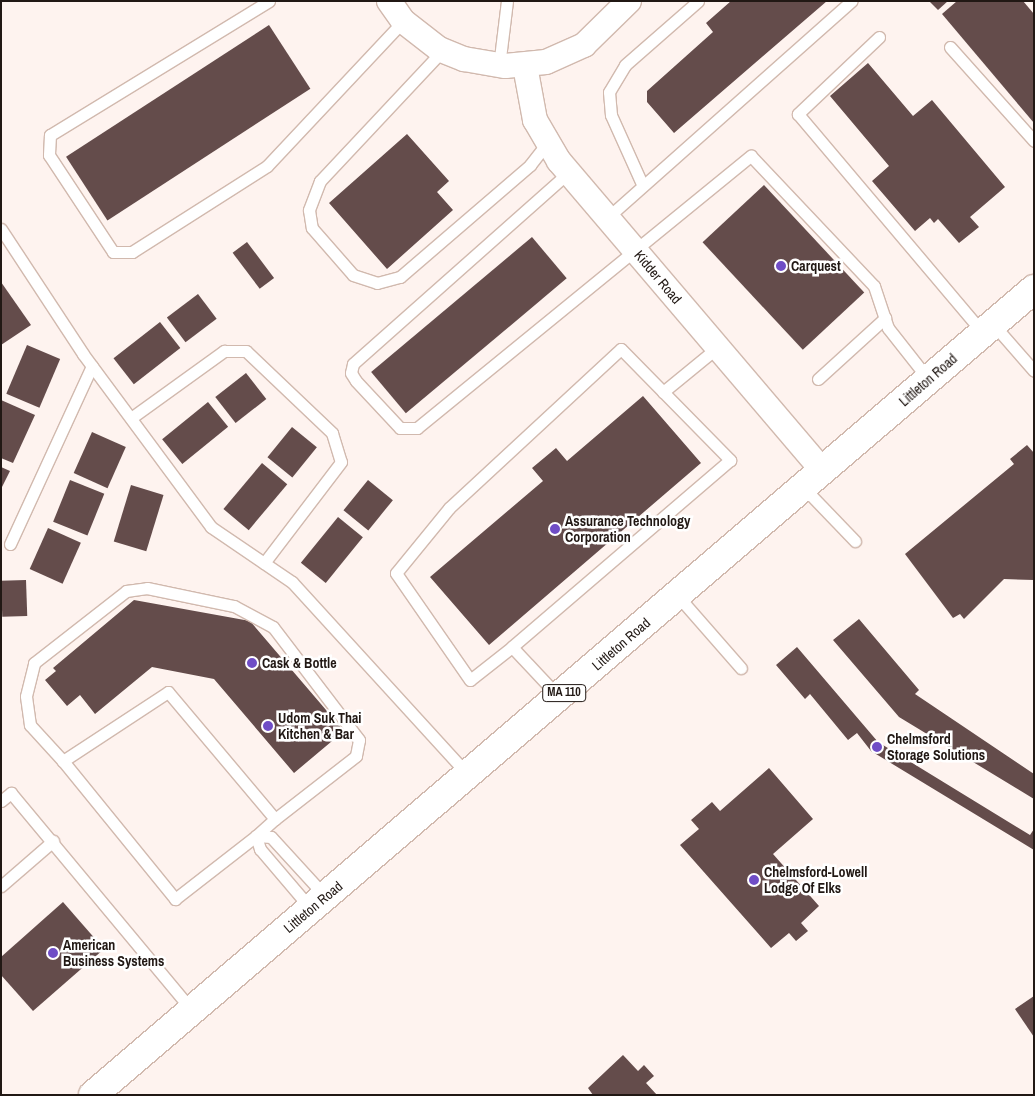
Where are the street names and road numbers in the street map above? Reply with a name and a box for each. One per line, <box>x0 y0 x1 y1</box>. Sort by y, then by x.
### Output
street label: Kidder Road <box>631 247 685 307</box>
street label: Littleton Road <box>896 350 960 410</box>
street label: Littleton Road <box>589 614 653 674</box>
road number: MA 110 <box>542 684 586 702</box>
street label: Littleton Road <box>280 878 346 936</box>

